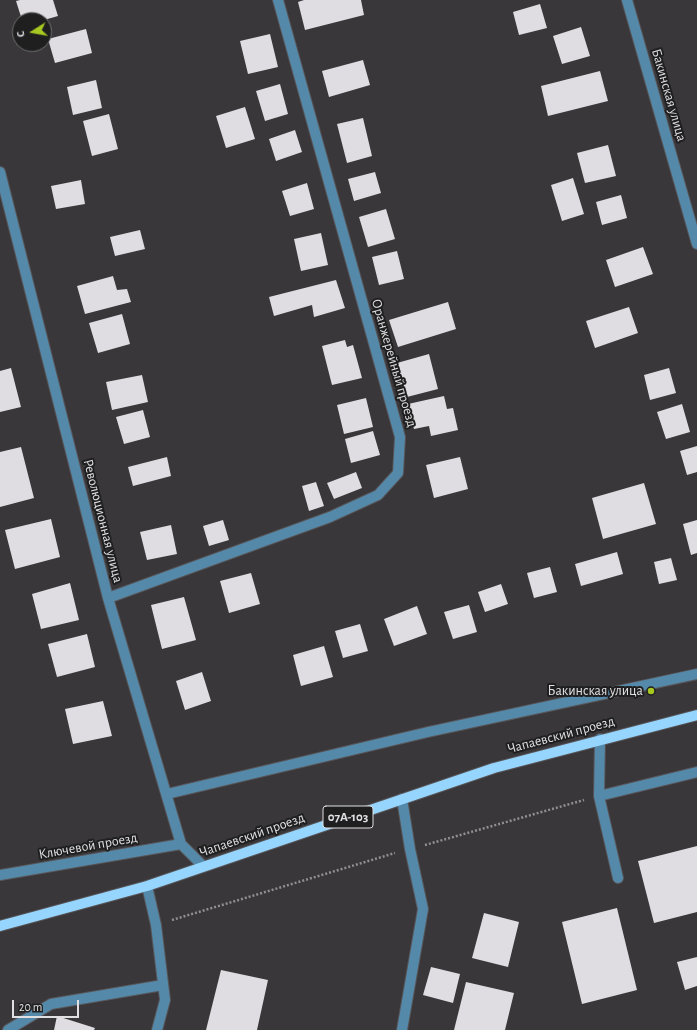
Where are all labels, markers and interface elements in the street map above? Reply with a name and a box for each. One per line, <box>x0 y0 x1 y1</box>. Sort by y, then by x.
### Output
north arrow <box>12 12 52 52</box>
text: С <box>15 30 27 38</box>
street label: Бакинская улица <box>648 47 690 143</box>
street label: Оранжерейный проезд <box>368 297 420 429</box>
street label: Революционная улица <box>80 457 126 585</box>
place label: Бакинская улица <box>547 683 643 699</box>
marker: Бакинская улица <box>646 686 656 696</box>
street label: Чапаевский проезд <box>506 713 616 757</box>
road number: 07А-103 <box>323 806 373 828</box>
street label: Чапаевский проезд <box>197 809 307 861</box>
street label: Ключевой проезд <box>37 829 139 863</box>
scale bar <box>14 992 81 1018</box>
text: 20 m <box>19 1001 42 1013</box>

